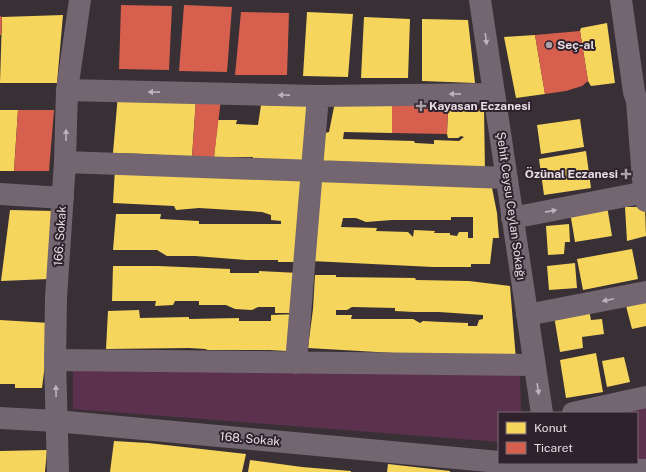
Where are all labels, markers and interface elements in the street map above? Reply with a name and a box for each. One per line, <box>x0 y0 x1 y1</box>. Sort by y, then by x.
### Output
one-way arrow <box>483 32 489 45</box>
place label: Seç-al <box>557 38 594 52</box>
marker: Seç-al <box>544 40 554 50</box>
one-way arrow <box>147 89 160 95</box>
one-way arrow <box>448 91 461 97</box>
one-way arrow <box>277 92 290 98</box>
place label: Kayasan Eczanesi <box>429 99 531 113</box>
marker: Kayasan Eczanesi <box>416 101 426 111</box>
one-way arrow <box>63 128 69 141</box>
street label: Şehit Ceysu Ceylan Sokağı <box>494 131 528 281</box>
place label: Özünal Eczanesi <box>525 166 618 181</box>
marker: Özünal Eczanesi <box>621 169 631 179</box>
street label: 166. Sokak <box>51 205 69 266</box>
one-way arrow <box>544 208 557 214</box>
one-way arrow <box>602 297 614 303</box>
one-way arrow <box>535 383 541 395</box>
one-way arrow <box>53 384 59 397</box>
legend <box>498 412 638 464</box>
text: Konut <box>534 421 568 435</box>
street label: 168. Sokak <box>219 429 281 449</box>
text: Ticaret <box>534 441 573 455</box>

